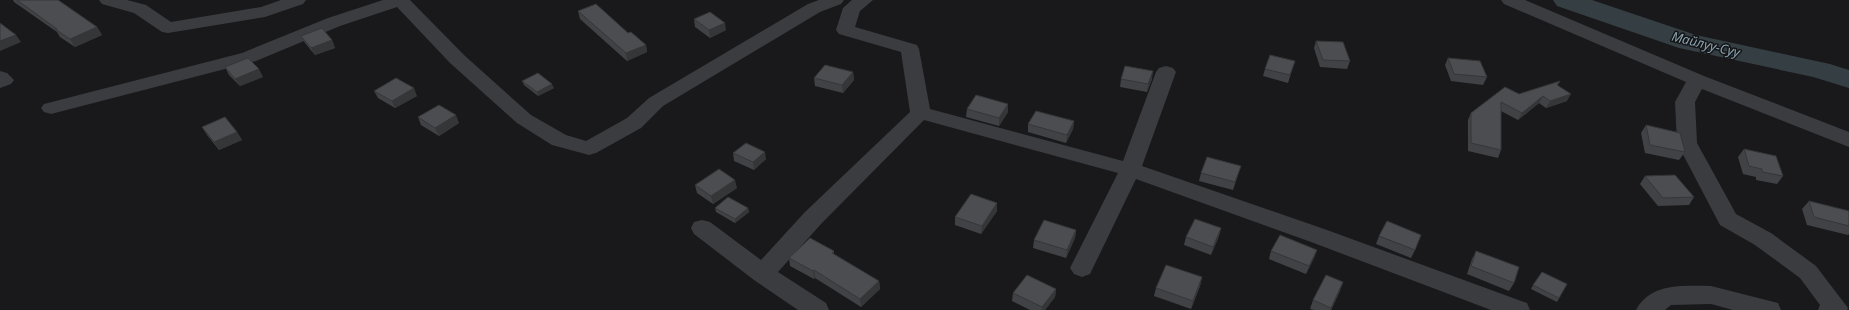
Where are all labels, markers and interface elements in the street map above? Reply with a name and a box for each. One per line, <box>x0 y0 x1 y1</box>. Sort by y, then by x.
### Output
water label: Майлуу-Суу <box>1670 27 1743 61</box>

